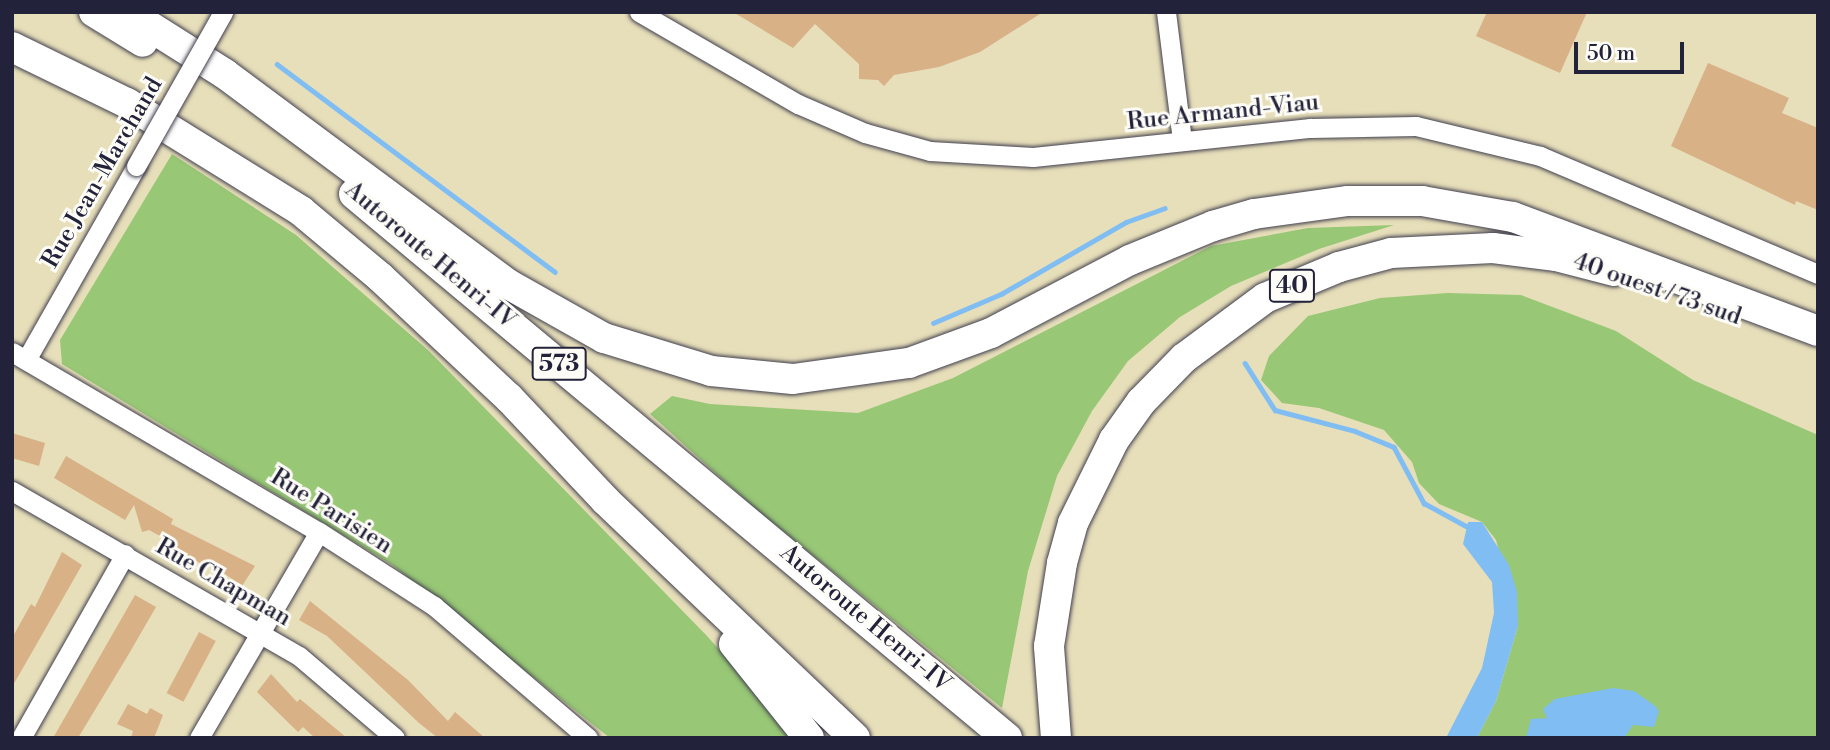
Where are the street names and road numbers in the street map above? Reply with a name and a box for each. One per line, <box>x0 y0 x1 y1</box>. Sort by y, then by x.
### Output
street label: Rue Jean-Marchand <box>37 73 169 273</box>
street label: Rue Armand-Viau <box>1126 89 1320 137</box>
street label: Autoroute Henri-IV <box>339 176 521 336</box>
street label: 40 ouest / 73 sud <box>1569 248 1745 332</box>
road number: 40 <box>1268 266 1316 306</box>
road number: 573 <box>531 344 587 384</box>
street label: Rue Parisien <box>265 463 397 561</box>
street label: Rue Chapman <box>150 533 296 633</box>
street label: Autoroute Henri-IV <box>774 539 956 699</box>

